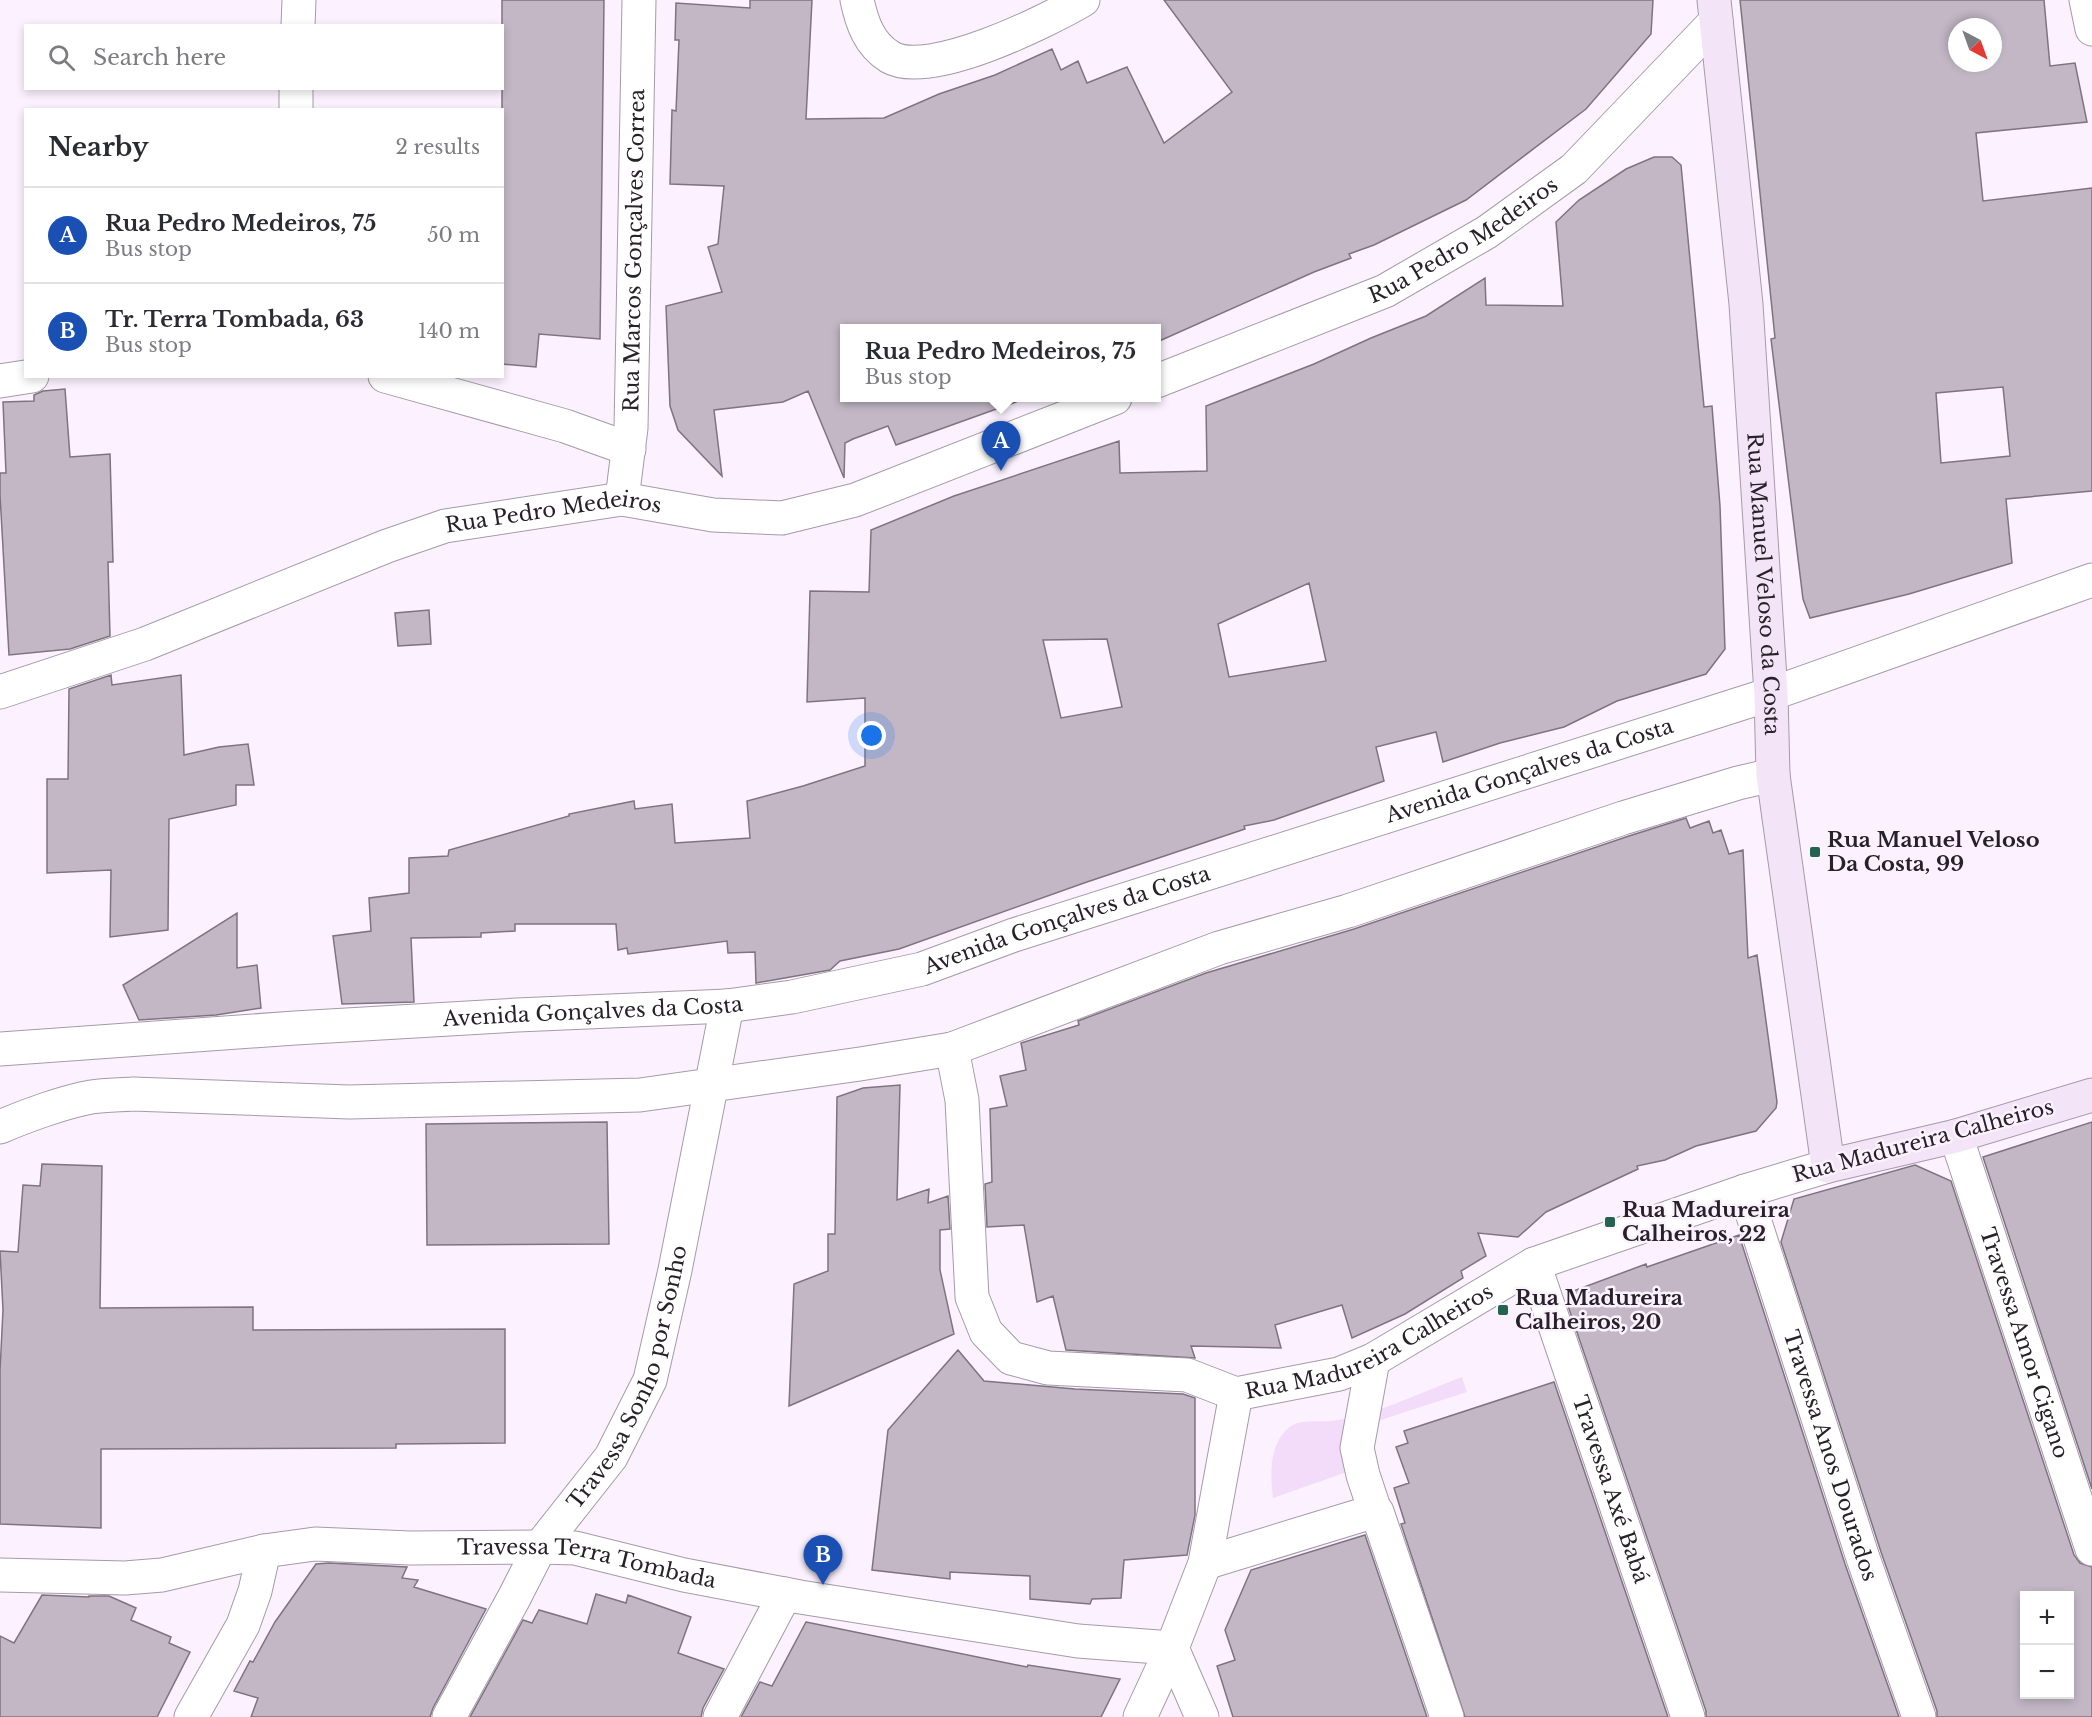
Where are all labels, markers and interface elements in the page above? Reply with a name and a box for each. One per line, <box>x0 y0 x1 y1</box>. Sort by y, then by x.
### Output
north arrow <box>1948 18 2002 72</box>
search box <box>24 24 504 90</box>
icon: search <box>45 41 78 74</box>
text: Search here <box>93 44 226 71</box>
street label: Rua Marcos Gonçalves Correa <box>618 88 650 412</box>
text: Nearby <box>48 131 149 163</box>
text: 2 results <box>396 135 480 159</box>
street label: Rua Pedro Medeiros <box>1365 172 1563 309</box>
text: Rua Pedro Medeiros, 75 <box>105 210 376 237</box>
text: A <box>59 223 76 247</box>
text: 50 m <box>427 223 480 247</box>
text: Bus stop <box>105 237 192 261</box>
text: Tr. Terra Tombada, 63 <box>105 306 364 333</box>
text: B <box>60 319 75 343</box>
text: 140 m <box>418 319 480 343</box>
popup <box>840 324 1161 402</box>
text: Bus stop <box>105 333 192 357</box>
text: Rua Pedro Medeiros, 75 <box>865 338 1136 365</box>
text: Bus stop <box>865 365 952 389</box>
pin: A <box>982 422 1020 471</box>
street label: Rua Manuel Veloso da Costa <box>1741 432 1785 736</box>
street label: Rua Pedro Medeiros <box>444 486 664 539</box>
street label: Avenida Gonçalves da Costa <box>1382 713 1677 829</box>
your location <box>857 721 886 750</box>
place label: Rua Manuel Veloso Da Costa, 99 <box>1827 827 2040 877</box>
marker: Rua Manuel Veloso Da Costa, 99 <box>1808 845 1822 859</box>
street label: Avenida Gonçalves da Costa <box>919 860 1214 980</box>
street label: Avenida Gonçalves da Costa <box>441 991 745 1032</box>
street label: Rua Madureira Calheiros <box>1790 1094 2056 1188</box>
place label: Rua Madureira Calheiros, 22 <box>1622 1197 1790 1247</box>
marker: Rua Madureira Calheiros, 22 <box>1603 1215 1617 1229</box>
street label: Travessa Amor Cigano <box>1974 1224 2074 1462</box>
street label: Travessa Sonho por Sonho <box>562 1243 693 1514</box>
street label: Rua Madureira Calheiros <box>1243 1278 1498 1405</box>
place label: Rua Madureira Calheiros, 20 <box>1515 1285 1683 1335</box>
marker: Rua Madureira Calheiros, 20 <box>1496 1303 1510 1317</box>
street label: Travessa Anos Dourados <box>1778 1327 1883 1585</box>
street label: Travessa Axé Babá <box>1567 1392 1655 1587</box>
street label: Travessa Terra Tombada <box>457 1534 719 1594</box>
pin: B <box>804 1536 842 1585</box>
map controls <box>2020 1591 2074 1699</box>
button: + <box>2020 1591 2074 1645</box>
button: − <box>2020 1645 2074 1699</box>

